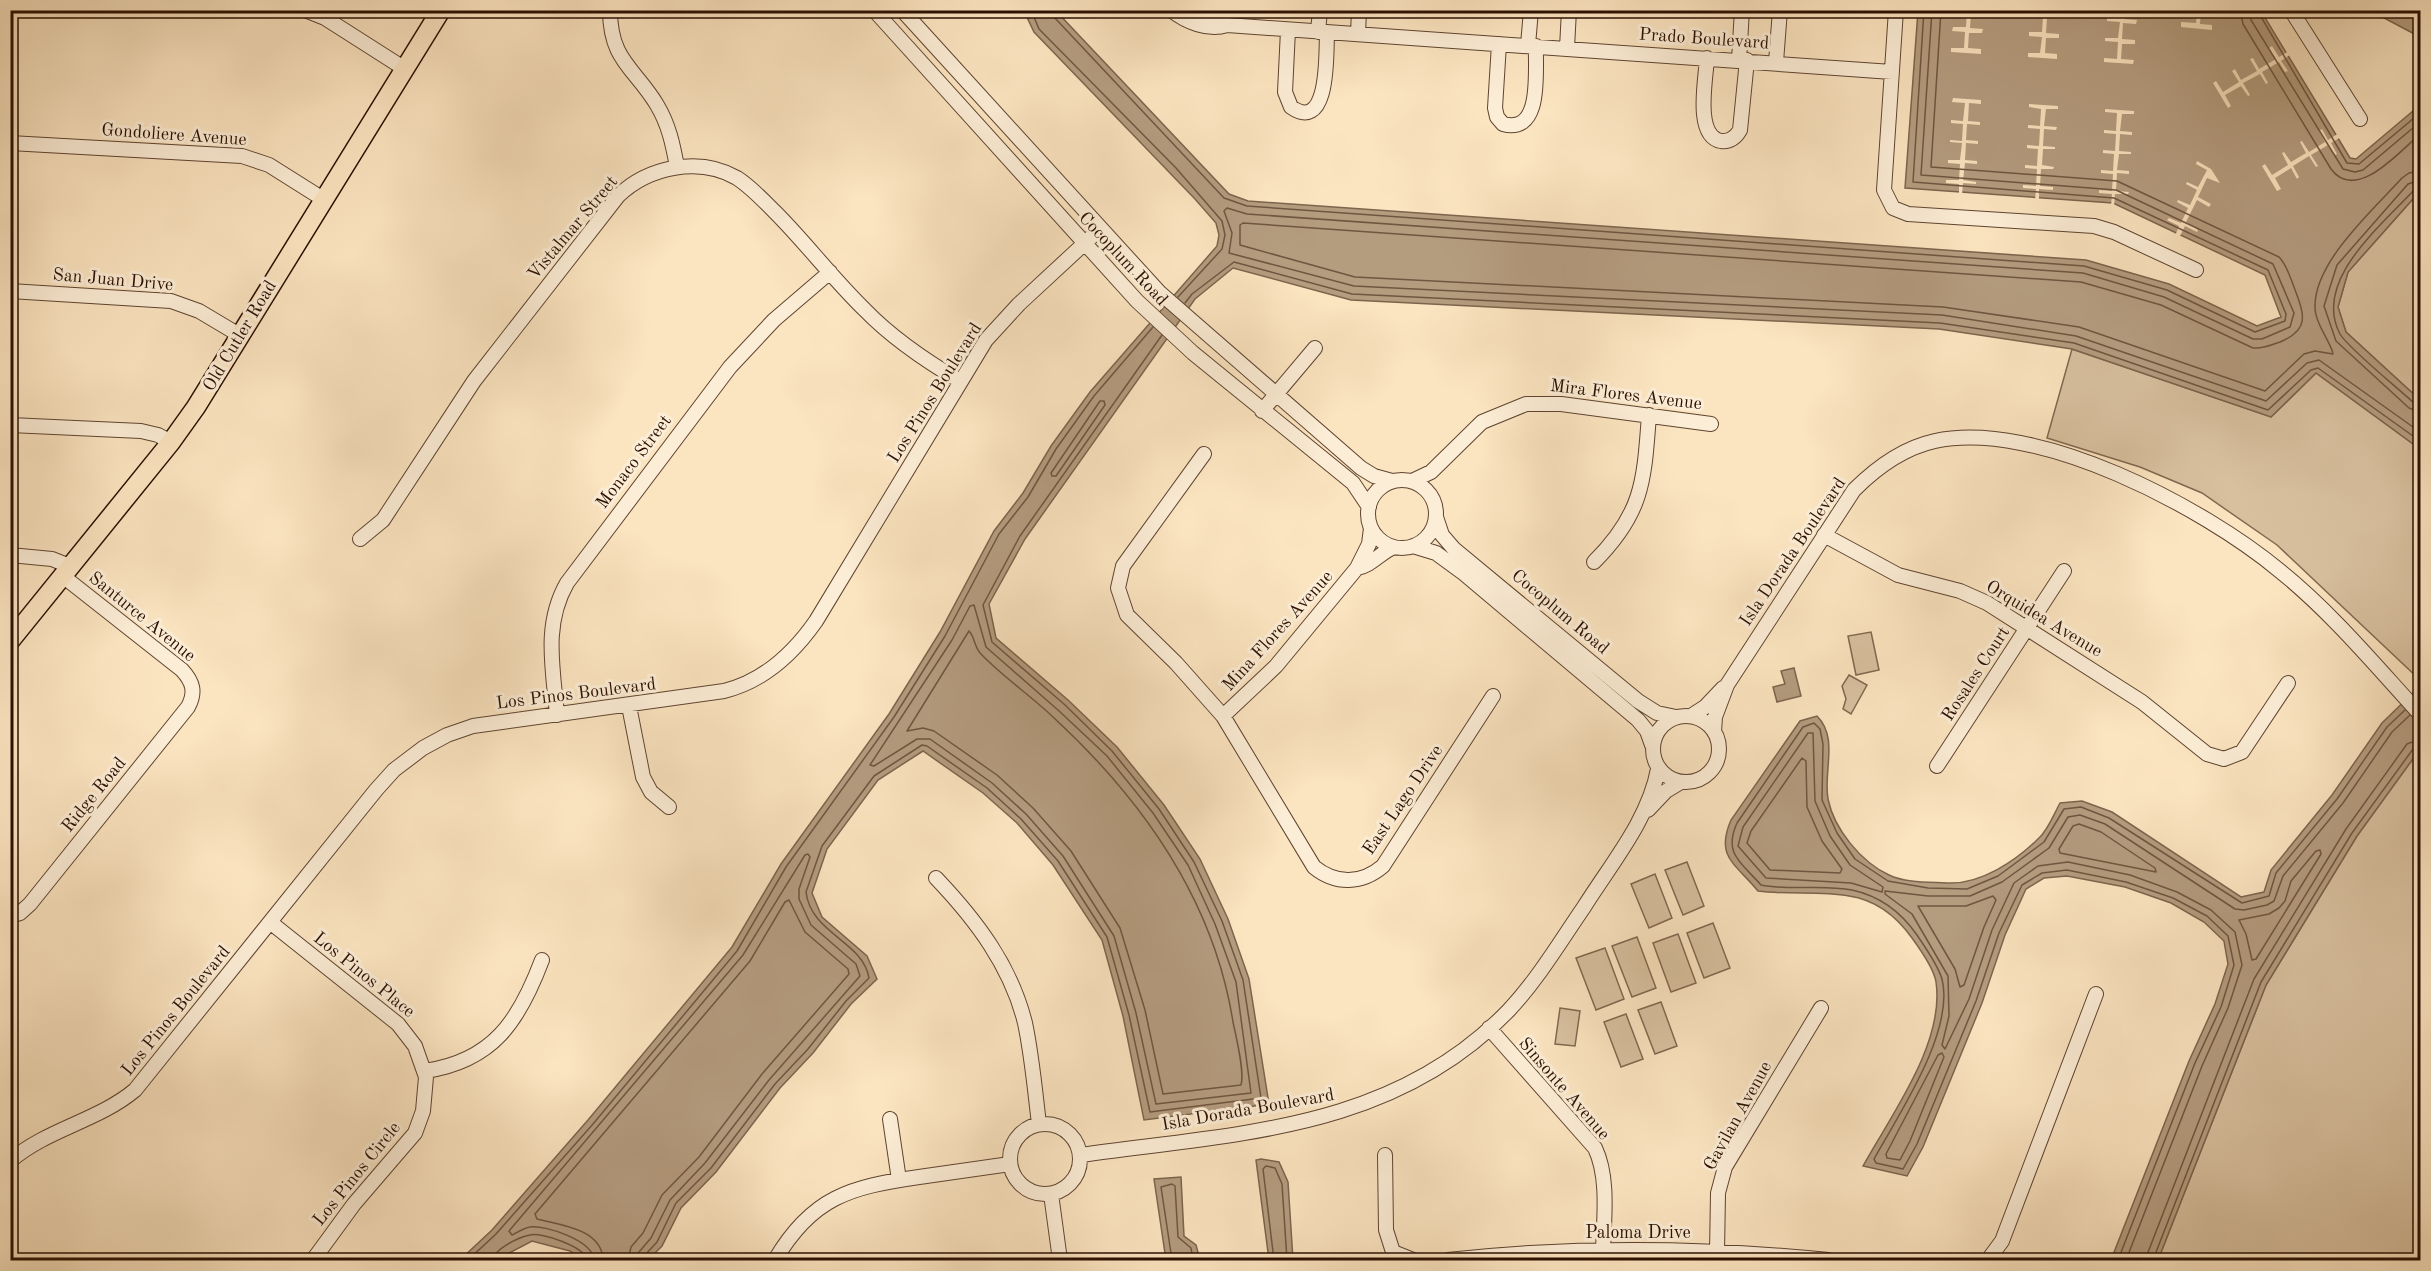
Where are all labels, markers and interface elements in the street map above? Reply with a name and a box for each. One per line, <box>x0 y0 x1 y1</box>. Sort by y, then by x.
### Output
street label: Prado Boulevard <box>1638 25 1770 53</box>
street label: Gondoliere Avenue <box>101 121 247 149</box>
street label: Vistalmar Street <box>525 173 621 283</box>
street label: Cocoplum Road <box>1075 209 1171 309</box>
street label: San Juan Drive <box>52 266 174 294</box>
street label: Old Cutler Road <box>200 278 280 394</box>
street label: Los Pinos Boulevard <box>885 320 985 466</box>
street label: Mira Flores Avenue <box>1549 377 1703 413</box>
street label: Monaco Street <box>593 412 675 512</box>
street label: Isla Dorada Boulevard <box>1737 474 1849 630</box>
street label: Cocoplum Road <box>1508 566 1612 658</box>
street label: Mina Flores Avenue <box>1219 567 1337 695</box>
street label: Santurce Avenue <box>85 569 199 665</box>
street label: Orquidea Avenue <box>1983 577 2105 661</box>
street label: Rosales Court <box>1939 623 2013 725</box>
street label: Los Pinos Boulevard <box>495 675 657 713</box>
street label: East Lago Drive <box>1360 742 1446 858</box>
street label: Ridge Road <box>59 754 129 836</box>
street label: Los Pinos Place <box>310 929 418 1021</box>
street label: Los Pinos Boulevard <box>118 943 234 1079</box>
street label: Sinsonte Avenue <box>1515 1034 1613 1144</box>
street label: Gavilan Avenue <box>1701 1059 1775 1173</box>
street label: Isla Dorada Boulevard <box>1160 1086 1336 1134</box>
street label: Los Pinos Circle <box>310 1119 404 1229</box>
street label: Paloma Drive <box>1585 1224 1691 1242</box>

